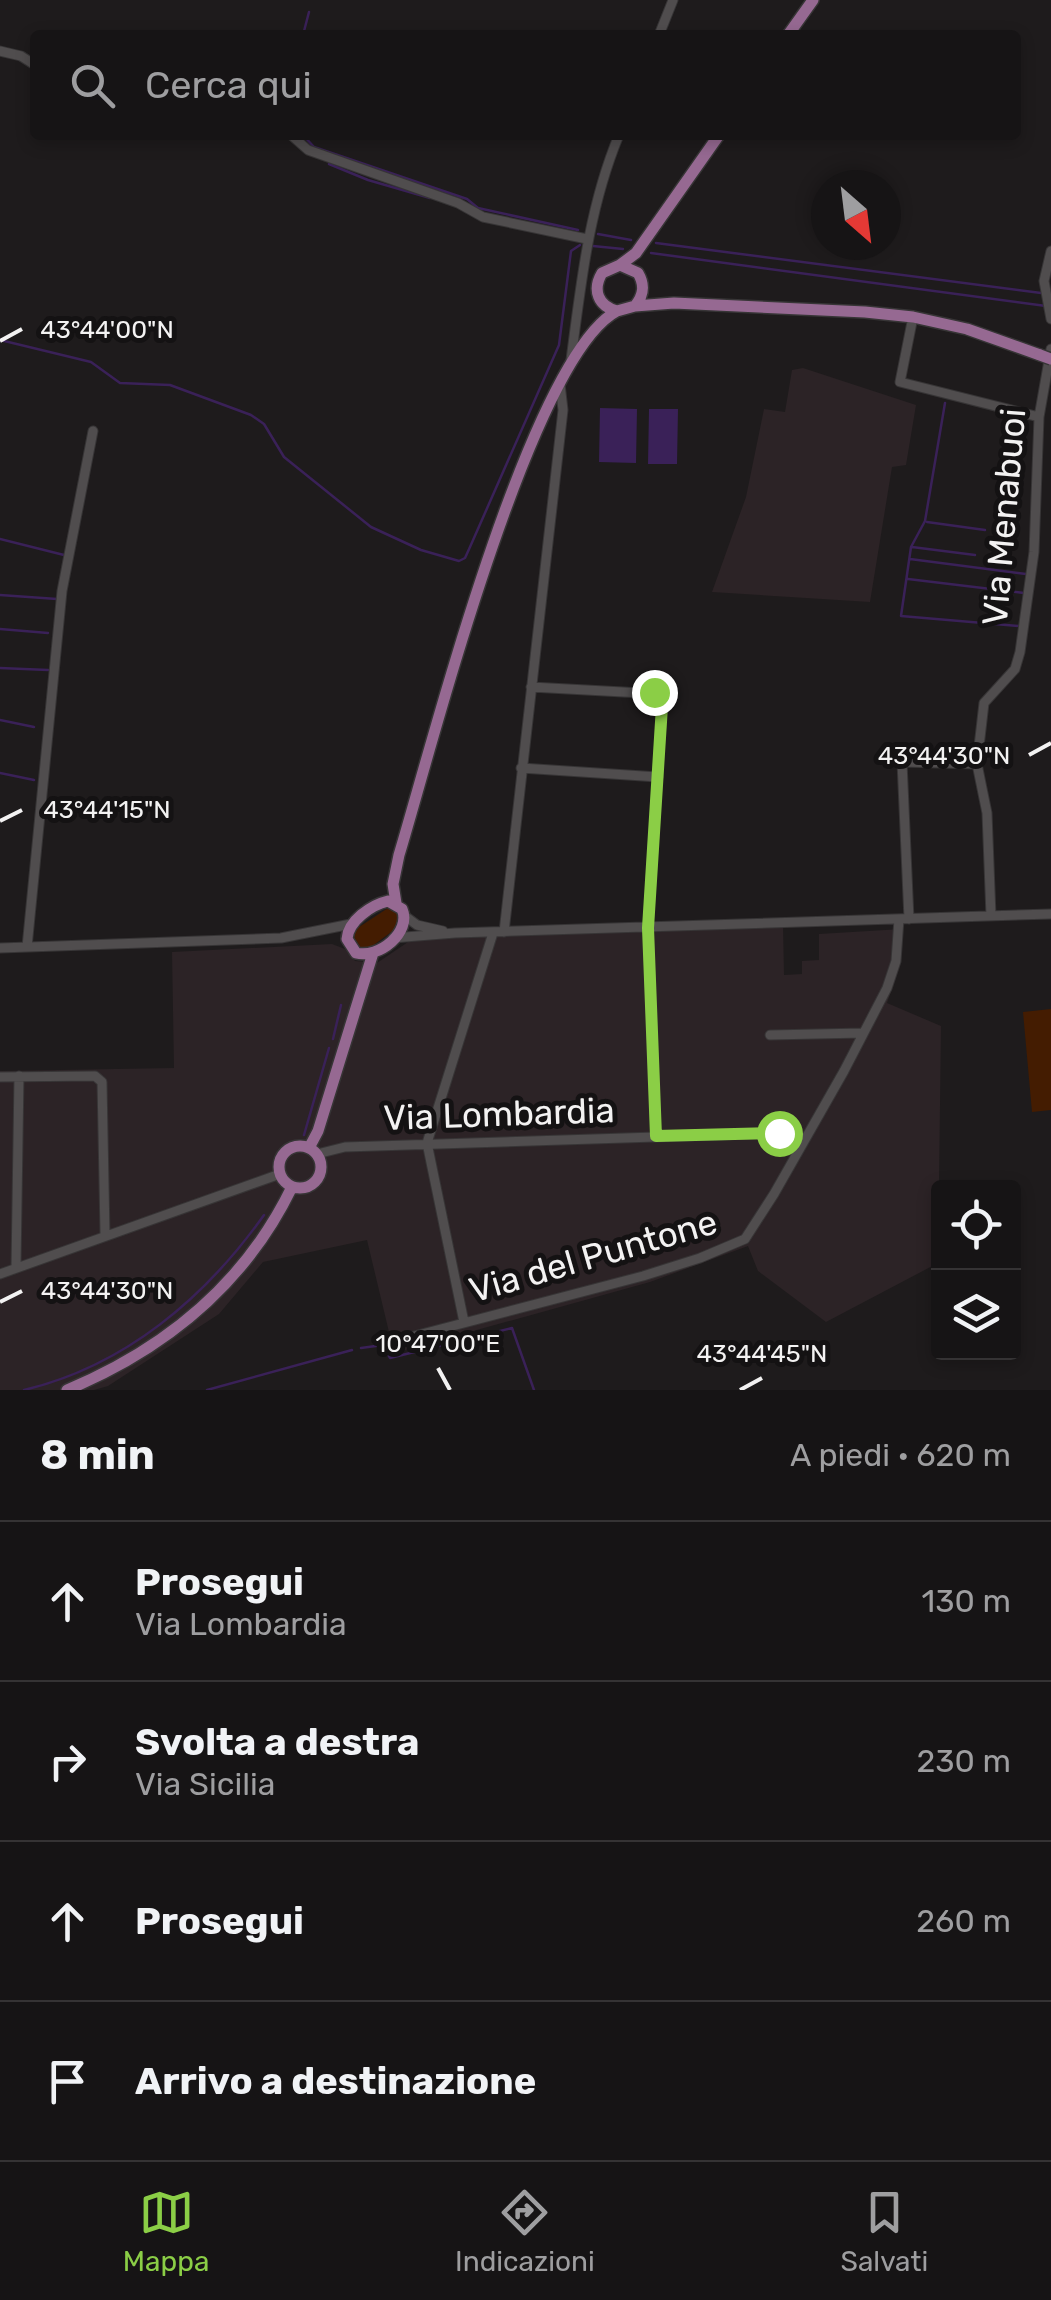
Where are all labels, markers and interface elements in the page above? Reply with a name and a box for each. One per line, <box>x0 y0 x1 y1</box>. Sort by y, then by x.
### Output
search box <box>30 30 1021 140</box>
icon: search <box>65 58 120 113</box>
text: Cerca qui <box>145 62 312 108</box>
north arrow <box>811 170 901 260</box>
text: 43°44'00"N <box>40 315 174 344</box>
street label: Via Menabuoi <box>974 407 1034 627</box>
route end <box>632 670 678 716</box>
text: 43°44'30"N <box>878 741 1010 770</box>
text: 43°44'15"N <box>43 795 171 824</box>
street label: Via Lombardia <box>383 1089 615 1139</box>
route start <box>757 1111 803 1157</box>
map controls <box>931 1180 1021 1360</box>
button: locate <box>931 1180 1021 1270</box>
street label: Via del Puntone <box>464 1201 722 1311</box>
button: layers <box>931 1270 1021 1360</box>
text: 43°44'30"N <box>41 1276 173 1305</box>
text: 10°47'00"E <box>376 1329 500 1358</box>
text: 43°44'45"N <box>697 1339 827 1368</box>
text: 8 min <box>40 1430 155 1480</box>
text: A piedi · 620 m <box>790 1436 1011 1474</box>
text: Prosegui <box>135 1559 304 1605</box>
icon: ahead <box>40 1574 95 1629</box>
text: 130 m <box>921 1582 1011 1620</box>
text: Via Lombardia <box>135 1605 347 1643</box>
text: Svolta a destra <box>135 1719 419 1765</box>
icon: right <box>40 1734 95 1789</box>
text: 230 m <box>916 1742 1011 1780</box>
text: Via Sicilia <box>135 1765 275 1803</box>
icon: ahead <box>40 1894 95 1949</box>
text: Prosegui <box>135 1898 304 1944</box>
text: 260 m <box>916 1902 1011 1940</box>
icon: arrive <box>40 2054 95 2109</box>
text: Arrivo a destinazione <box>135 2058 536 2104</box>
tab: Mappa <box>123 2185 209 2278</box>
tab: Indicazioni <box>455 2185 595 2278</box>
tab: Salvati <box>840 2185 928 2278</box>

